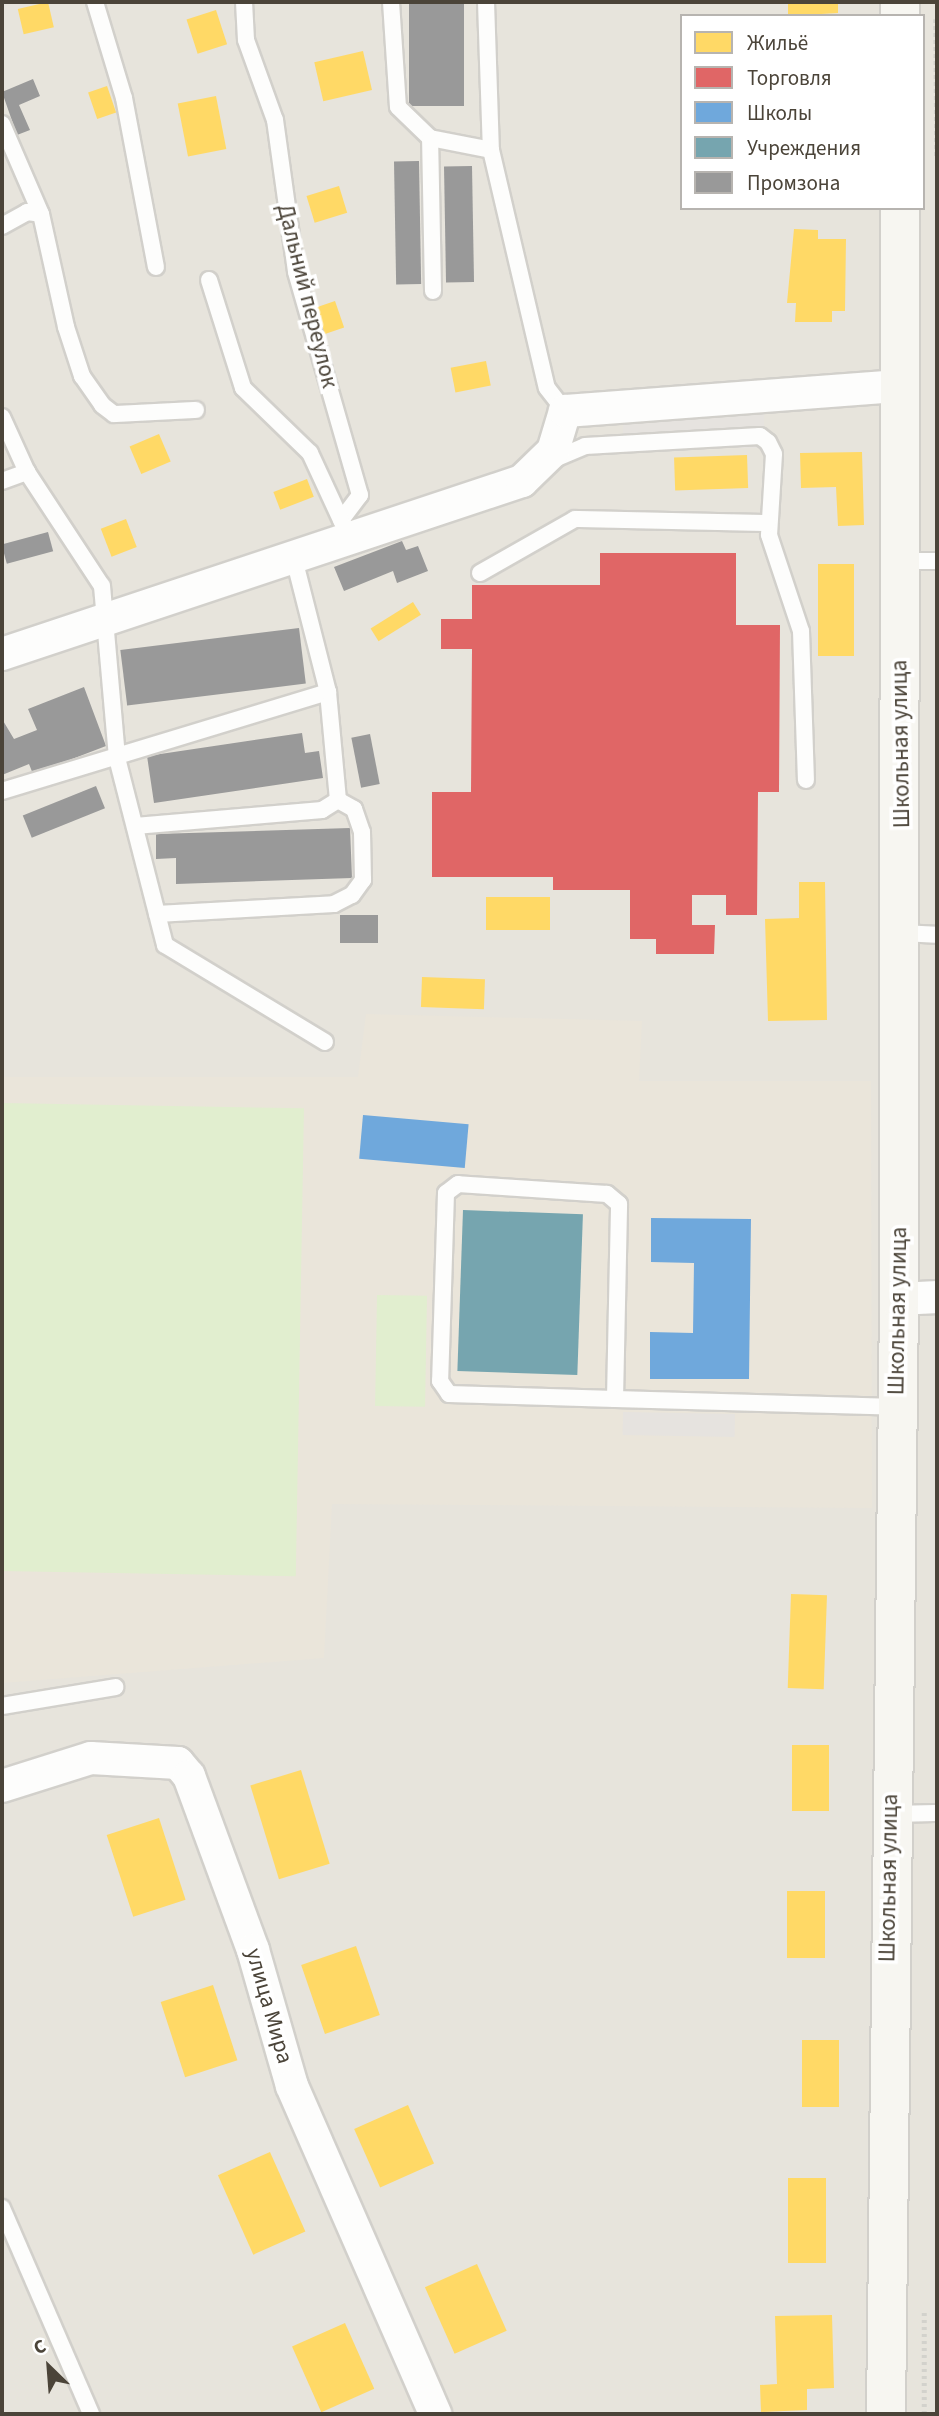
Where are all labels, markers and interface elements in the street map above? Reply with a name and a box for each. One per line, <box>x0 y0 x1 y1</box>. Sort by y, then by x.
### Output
legend <box>680 14 925 210</box>
text: Жильё <box>747 28 808 58</box>
text: Торговля <box>747 63 832 93</box>
text: Школы <box>747 98 812 128</box>
text: Учреждения <box>747 133 861 163</box>
text: Промзона <box>747 168 840 198</box>
street label: Дальний переулок <box>271 201 343 391</box>
street label: Школьная улица <box>886 660 916 828</box>
street label: Школьная улица <box>883 1227 913 1395</box>
street label: Школьная улица <box>874 1794 904 1962</box>
street label: улица Мира <box>239 1945 299 2067</box>
north arrow <box>14 2332 84 2402</box>
text: С <box>29 2333 51 2362</box>

